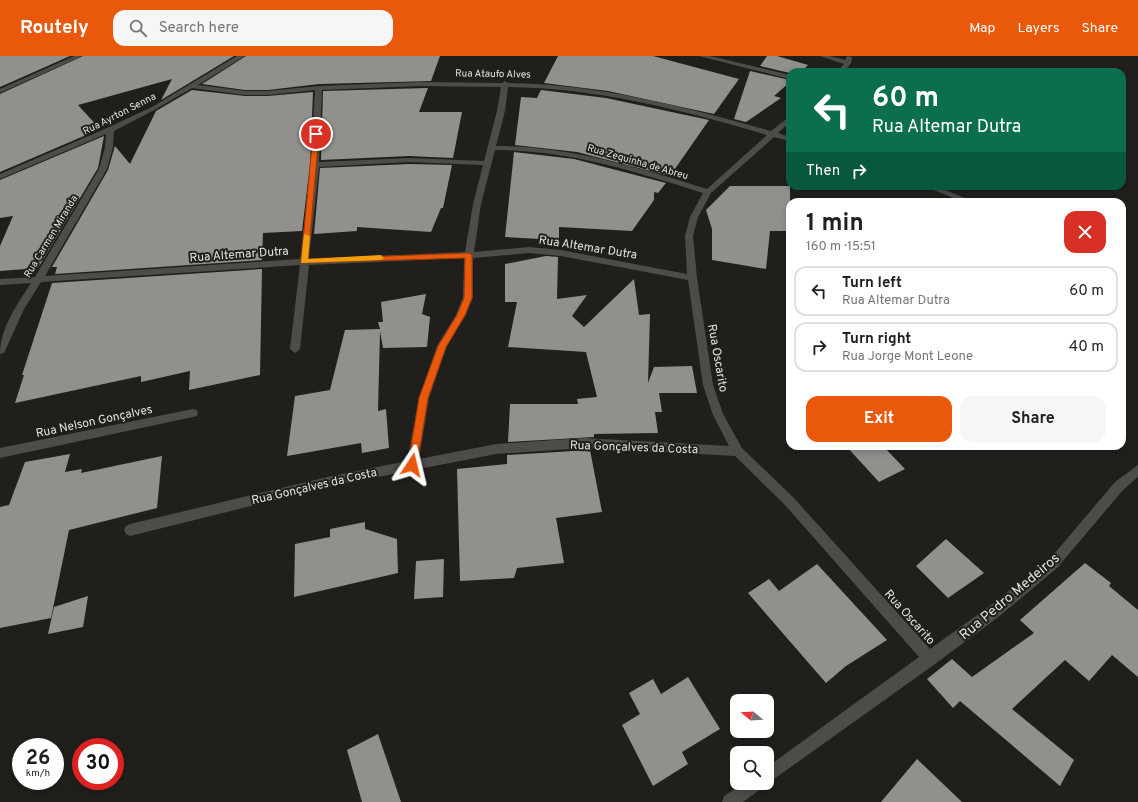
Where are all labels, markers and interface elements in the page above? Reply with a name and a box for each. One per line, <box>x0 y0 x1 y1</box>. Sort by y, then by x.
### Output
search box <box>113 10 393 46</box>
text: Routely <box>20 16 89 40</box>
icon: search <box>127 17 149 39</box>
text: Search here <box>159 19 239 38</box>
text: Map <box>969 20 995 37</box>
text: Layers <box>1017 20 1059 37</box>
text: Share <box>1081 20 1118 37</box>
street label: Rua Ataufo Alves <box>455 67 531 82</box>
text: 60 m <box>872 81 939 117</box>
icon: left <box>806 84 858 136</box>
street label: Rua Ayrton Senna <box>81 90 158 138</box>
text: Rua Altemar Dutra <box>872 116 1021 139</box>
pin <box>299 117 333 151</box>
icon: arrive <box>305 123 327 145</box>
street label: Rua Zequinha de Abreu <box>586 142 690 183</box>
icon: right <box>848 160 870 182</box>
text: Then <box>806 162 840 181</box>
street label: Rua Carmen Miranda <box>22 193 81 280</box>
text: 1 min <box>806 209 864 239</box>
button: close <box>1064 211 1106 253</box>
street label: Rua Altemar Dutra <box>537 232 638 264</box>
text: 160 m · 15:51 <box>806 239 876 255</box>
street label: Rua Altemar Dutra <box>189 244 289 266</box>
text: Turn left <box>842 274 902 293</box>
icon: left <box>808 280 830 302</box>
text: 60 m <box>1069 282 1104 301</box>
text: Rua Altemar Dutra <box>842 293 950 309</box>
street label: Rua Oscarito <box>703 323 731 394</box>
text: Turn right <box>842 330 911 349</box>
icon: right <box>808 336 830 358</box>
text: 40 m <box>1069 338 1104 357</box>
text: Rua Jorge Mont Leone <box>842 349 973 365</box>
button: Exit <box>806 396 952 442</box>
button: Share <box>960 396 1106 442</box>
street label: Rua Nelson Gonçalves <box>34 402 154 442</box>
street label: Rua Gonçalves da Costa <box>570 438 698 458</box>
position arrow <box>391 444 433 486</box>
street label: Rua Gonçalves da Costa <box>250 465 379 509</box>
street label: Rua Pedro Medeiros <box>956 550 1064 644</box>
street label: Rua Oscarito <box>880 587 938 649</box>
north arrow <box>730 694 774 738</box>
map controls <box>730 694 774 790</box>
speed limit sign: 30 <box>72 738 124 790</box>
text: 26 <box>26 746 50 772</box>
button: search <box>730 746 774 790</box>
text: km/h <box>26 767 50 780</box>

